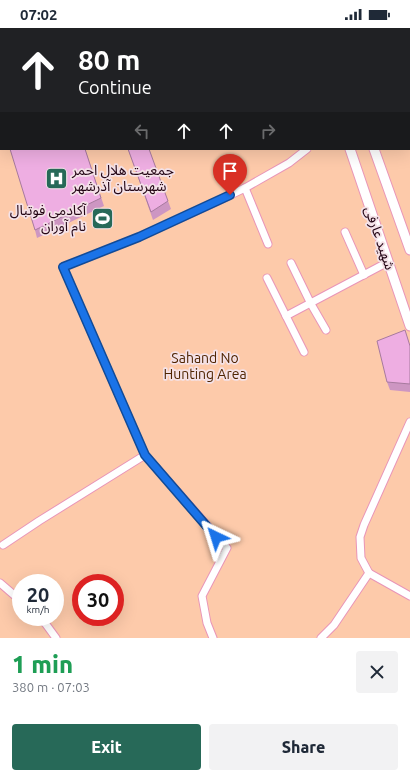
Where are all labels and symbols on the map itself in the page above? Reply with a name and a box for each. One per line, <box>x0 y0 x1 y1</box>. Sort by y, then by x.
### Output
pin <box>213 154 247 195</box>
place label: جمعیت هلال احمر شهرستان آذرشهر <box>71 162 174 195</box>
hospital icon: جمعیت هلال احمر شهرستان آذرشهر <box>44 165 70 191</box>
place label: آکادمی فوتبال نام آوران <box>10 202 87 237</box>
street label: شهید عارفی <box>361 204 398 272</box>
sports icon: آکادمی فوتبال نام آوران <box>89 205 115 231</box>
park label: Sahand No Hunting Area <box>163 350 247 382</box>
position arrow <box>195 516 237 558</box>
speed limit sign: 30 <box>72 574 124 626</box>

